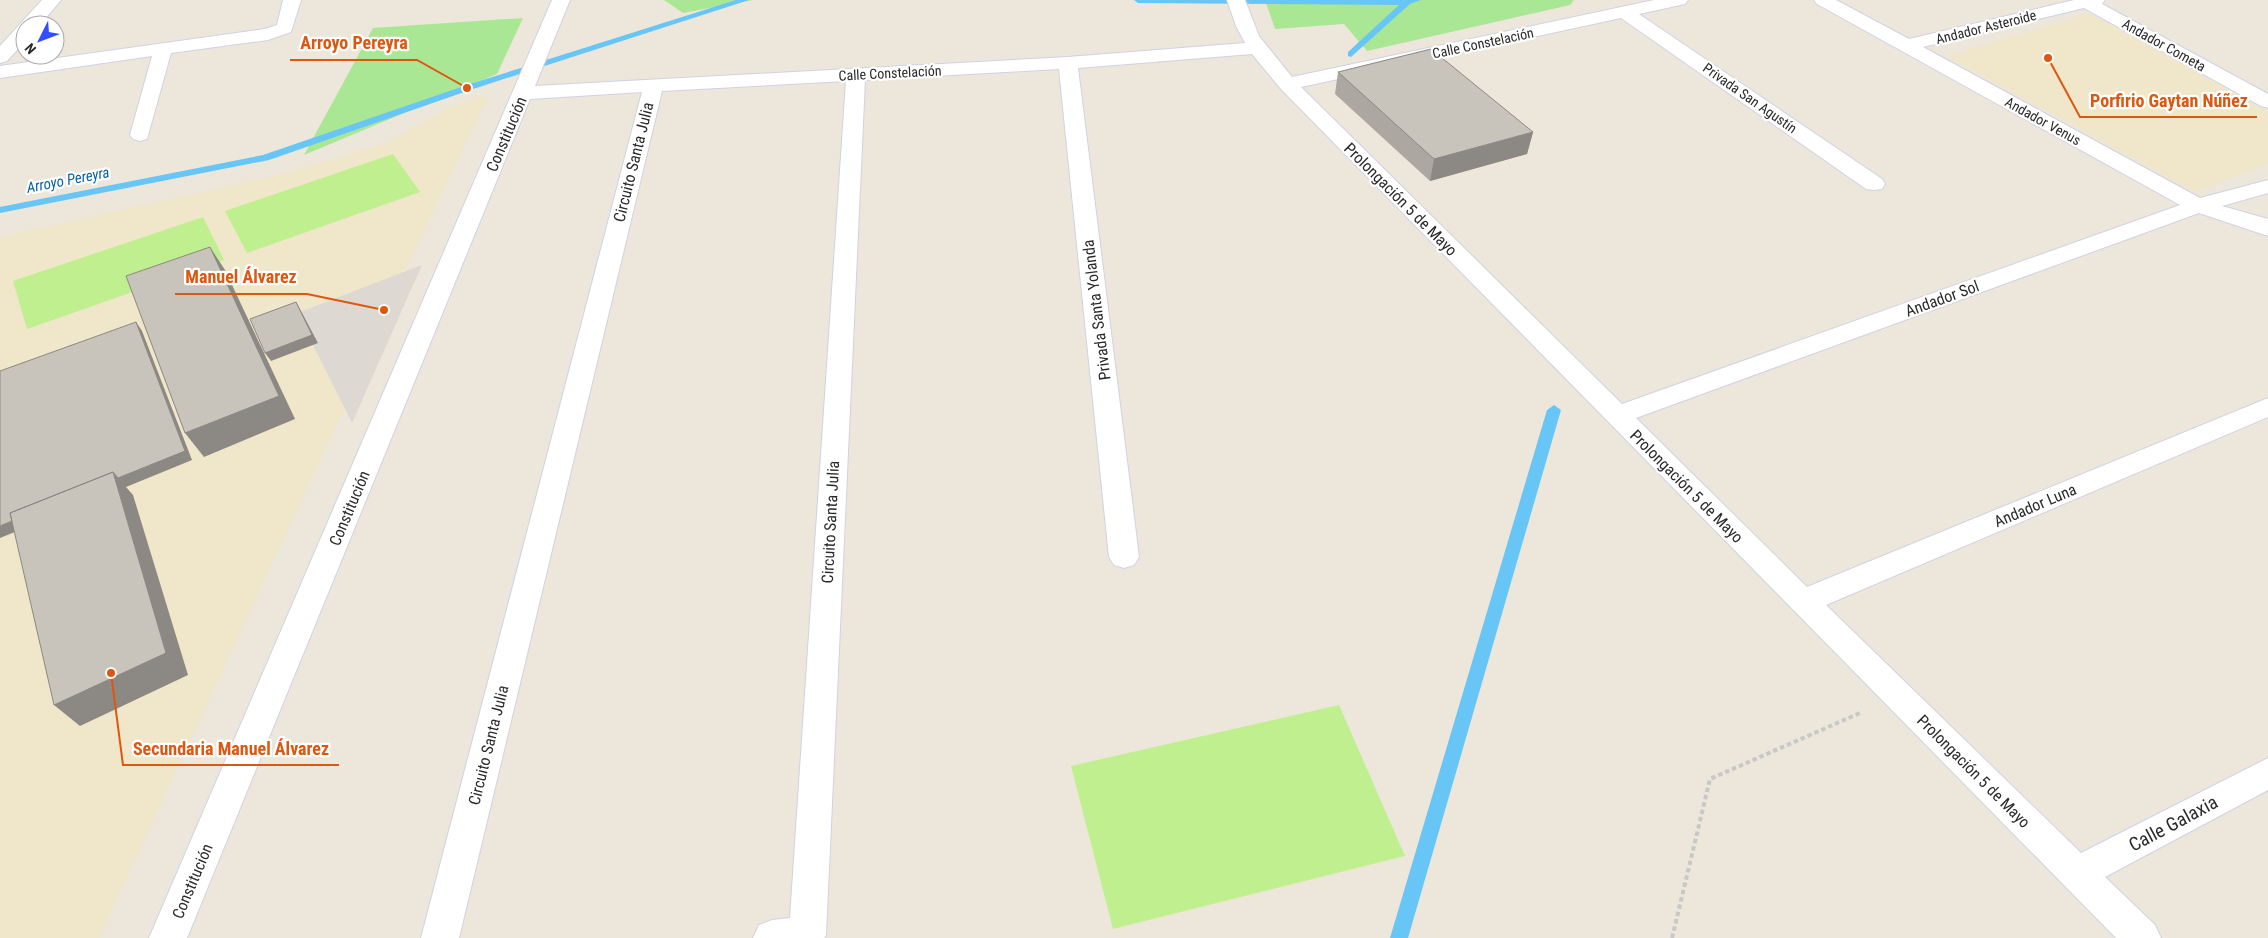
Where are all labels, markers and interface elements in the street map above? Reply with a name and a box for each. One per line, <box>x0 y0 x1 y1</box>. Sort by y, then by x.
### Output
street label: Andador Asteroide <box>1934 7 2038 47</box>
north arrow <box>15 15 65 65</box>
street label: Andador Cometa <box>2120 15 2208 75</box>
street label: Calle Constelación <box>1431 24 1535 62</box>
callout: Arroyo Pereyra <box>290 27 417 60</box>
text: Arroyo Pereyra <box>300 32 408 53</box>
text: N <box>22 40 39 57</box>
street label: Privada San Agustín <box>1700 60 1800 136</box>
street label: Calle Constelación <box>838 62 942 84</box>
callout: Porfirio Gaytan Núñez <box>2080 84 2257 117</box>
text: Porfirio Gaytan Núñez <box>2090 90 2248 111</box>
street label: Constitución <box>482 94 531 175</box>
street label: Andador Venus <box>2002 94 2084 148</box>
street label: Circuito Santa Julia <box>609 100 658 224</box>
street label: Prolongación 5 de Mayo <box>1340 139 1461 260</box>
water label: Arroyo Pereyra <box>24 163 111 197</box>
street label: Privada Santa Yolanda <box>1078 239 1115 381</box>
callout: Manuel Álvarez <box>175 261 307 294</box>
text: Manuel Álvarez <box>185 266 297 287</box>
street label: Andador Sol <box>1903 276 1982 321</box>
street label: Prolongación 5 de Mayo <box>1626 426 1747 547</box>
street label: Circuito Santa Julia <box>818 460 843 584</box>
street label: Constitución <box>325 468 374 549</box>
street label: Andador Luna <box>1991 480 2079 531</box>
street label: Circuito Santa Julia <box>464 683 513 807</box>
street label: Prolongación 5 de Mayo <box>1913 711 2034 832</box>
callout: Secundaria Manuel Álvarez <box>123 732 339 765</box>
text: Secundaria Manuel Álvarez <box>133 738 329 759</box>
street label: Calle Galaxia <box>2125 790 2222 856</box>
street label: Constitución <box>168 841 217 922</box>

